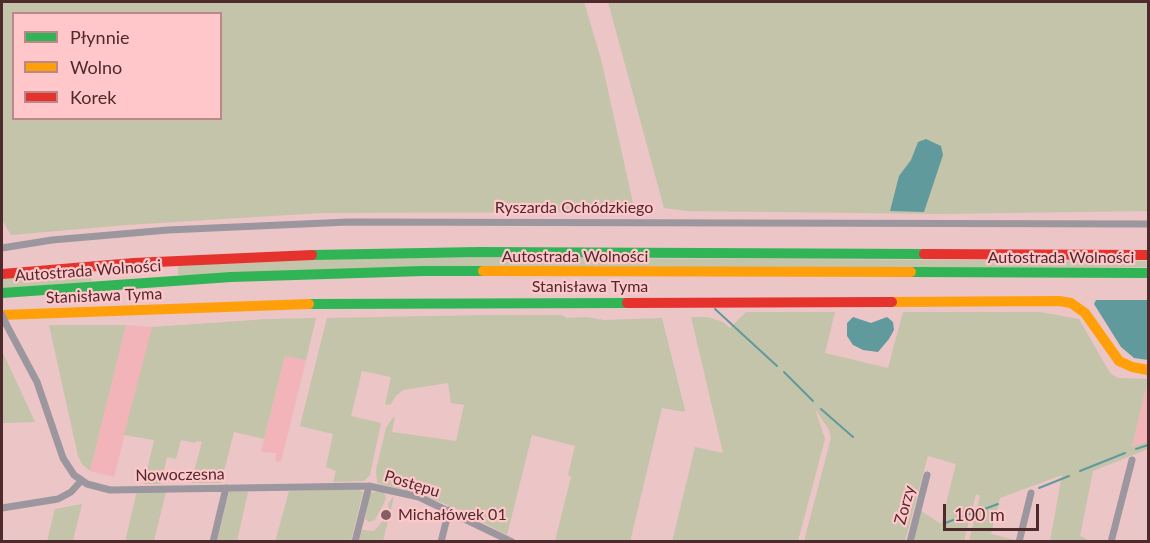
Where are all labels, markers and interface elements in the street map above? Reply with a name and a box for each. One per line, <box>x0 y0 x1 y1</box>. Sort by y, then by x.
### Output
legend <box>12 12 222 120</box>
text: Płynnie <box>70 26 130 48</box>
text: Wolno <box>70 56 122 78</box>
text: Korek <box>70 86 116 108</box>
street label: Ryszarda Ochódzkiego <box>495 198 653 218</box>
street label: Autostrada Wolności <box>502 247 648 267</box>
street label: Autostrada Wolności <box>988 248 1134 268</box>
street label: Autostrada Wolności <box>14 256 162 286</box>
street label: Stanisława Tyma <box>532 277 648 297</box>
street label: Stanisława Tyma <box>45 284 163 308</box>
street label: Nowoczesna <box>135 465 225 485</box>
street label: Postępu <box>382 466 442 502</box>
street label: Zorzy <box>891 483 919 527</box>
scale bar <box>946 492 1042 530</box>
text: 100 m <box>954 503 1005 525</box>
place label: Michałówek 01 <box>398 505 507 525</box>
marker: Michałówek 01 <box>379 508 393 522</box>

